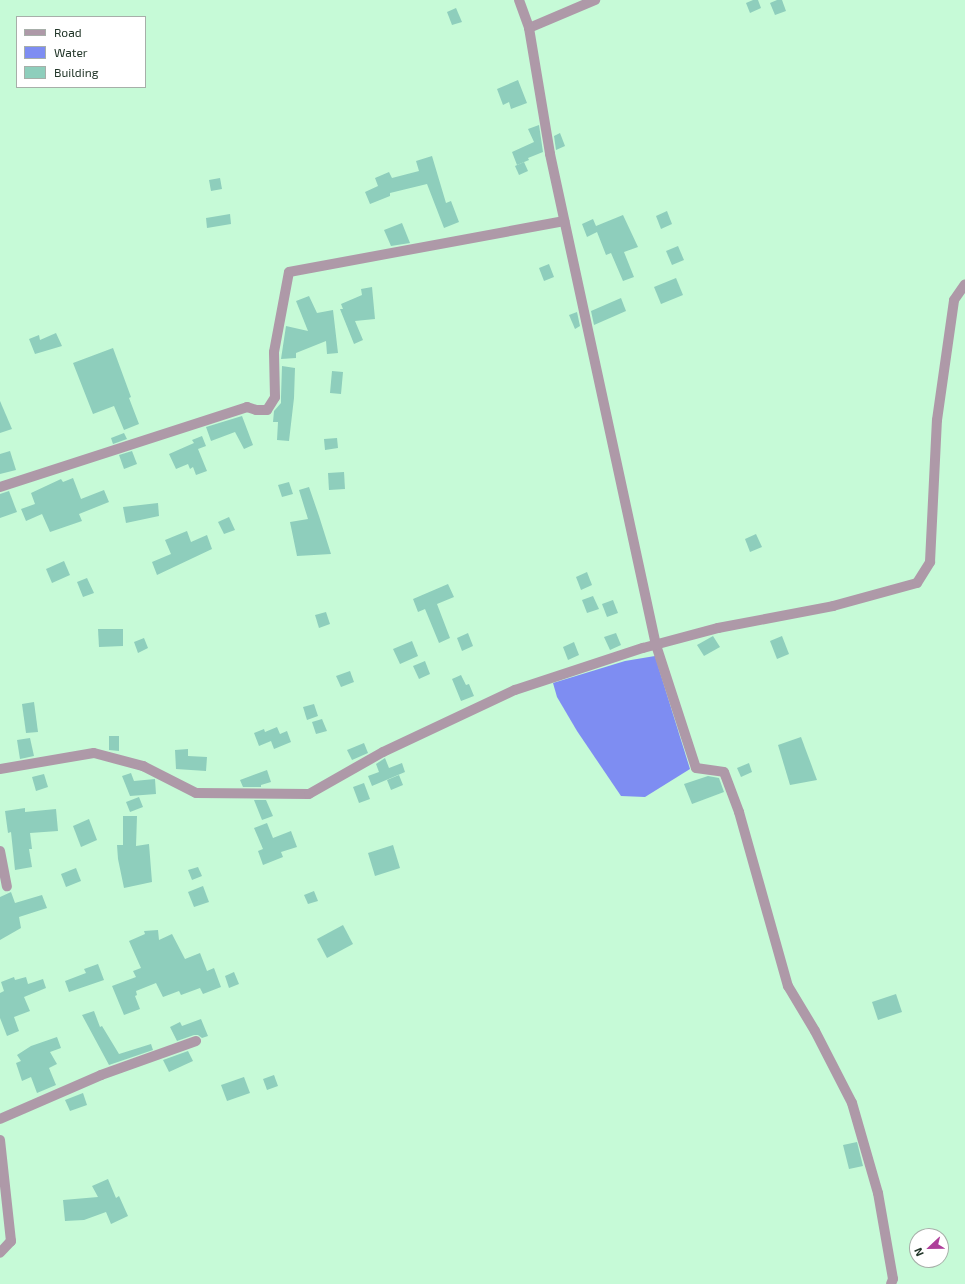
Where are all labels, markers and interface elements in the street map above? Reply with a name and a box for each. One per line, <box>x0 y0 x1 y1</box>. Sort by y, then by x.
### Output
legend <box>16 16 146 88</box>
text: Road <box>54 25 82 39</box>
text: Water <box>54 45 88 59</box>
text: Building <box>54 65 98 79</box>
north arrow <box>909 1228 949 1268</box>
text: N <box>911 1246 926 1258</box>

